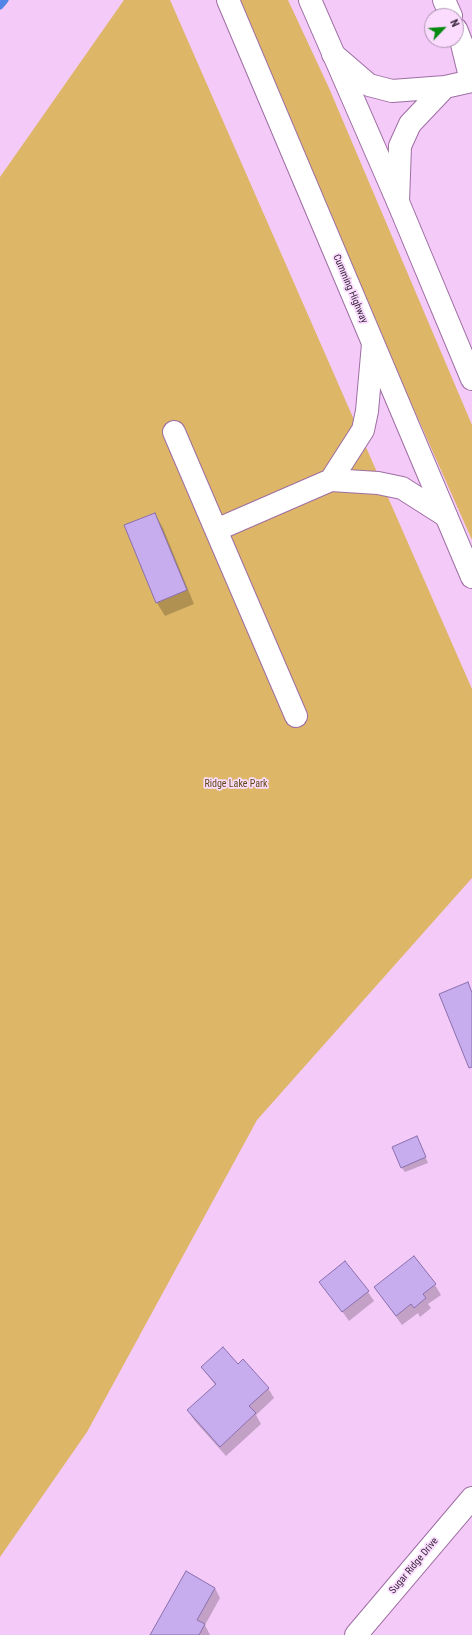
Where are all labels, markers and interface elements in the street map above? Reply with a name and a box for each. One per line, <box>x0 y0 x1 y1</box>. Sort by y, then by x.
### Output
north arrow <box>424 8 464 48</box>
text: N <box>447 17 462 29</box>
street label: Cumming Highway <box>330 253 370 325</box>
park label: Ridge Lake Park <box>204 778 268 790</box>
street label: Sugar Ridge Drive <box>387 1536 441 1596</box>

